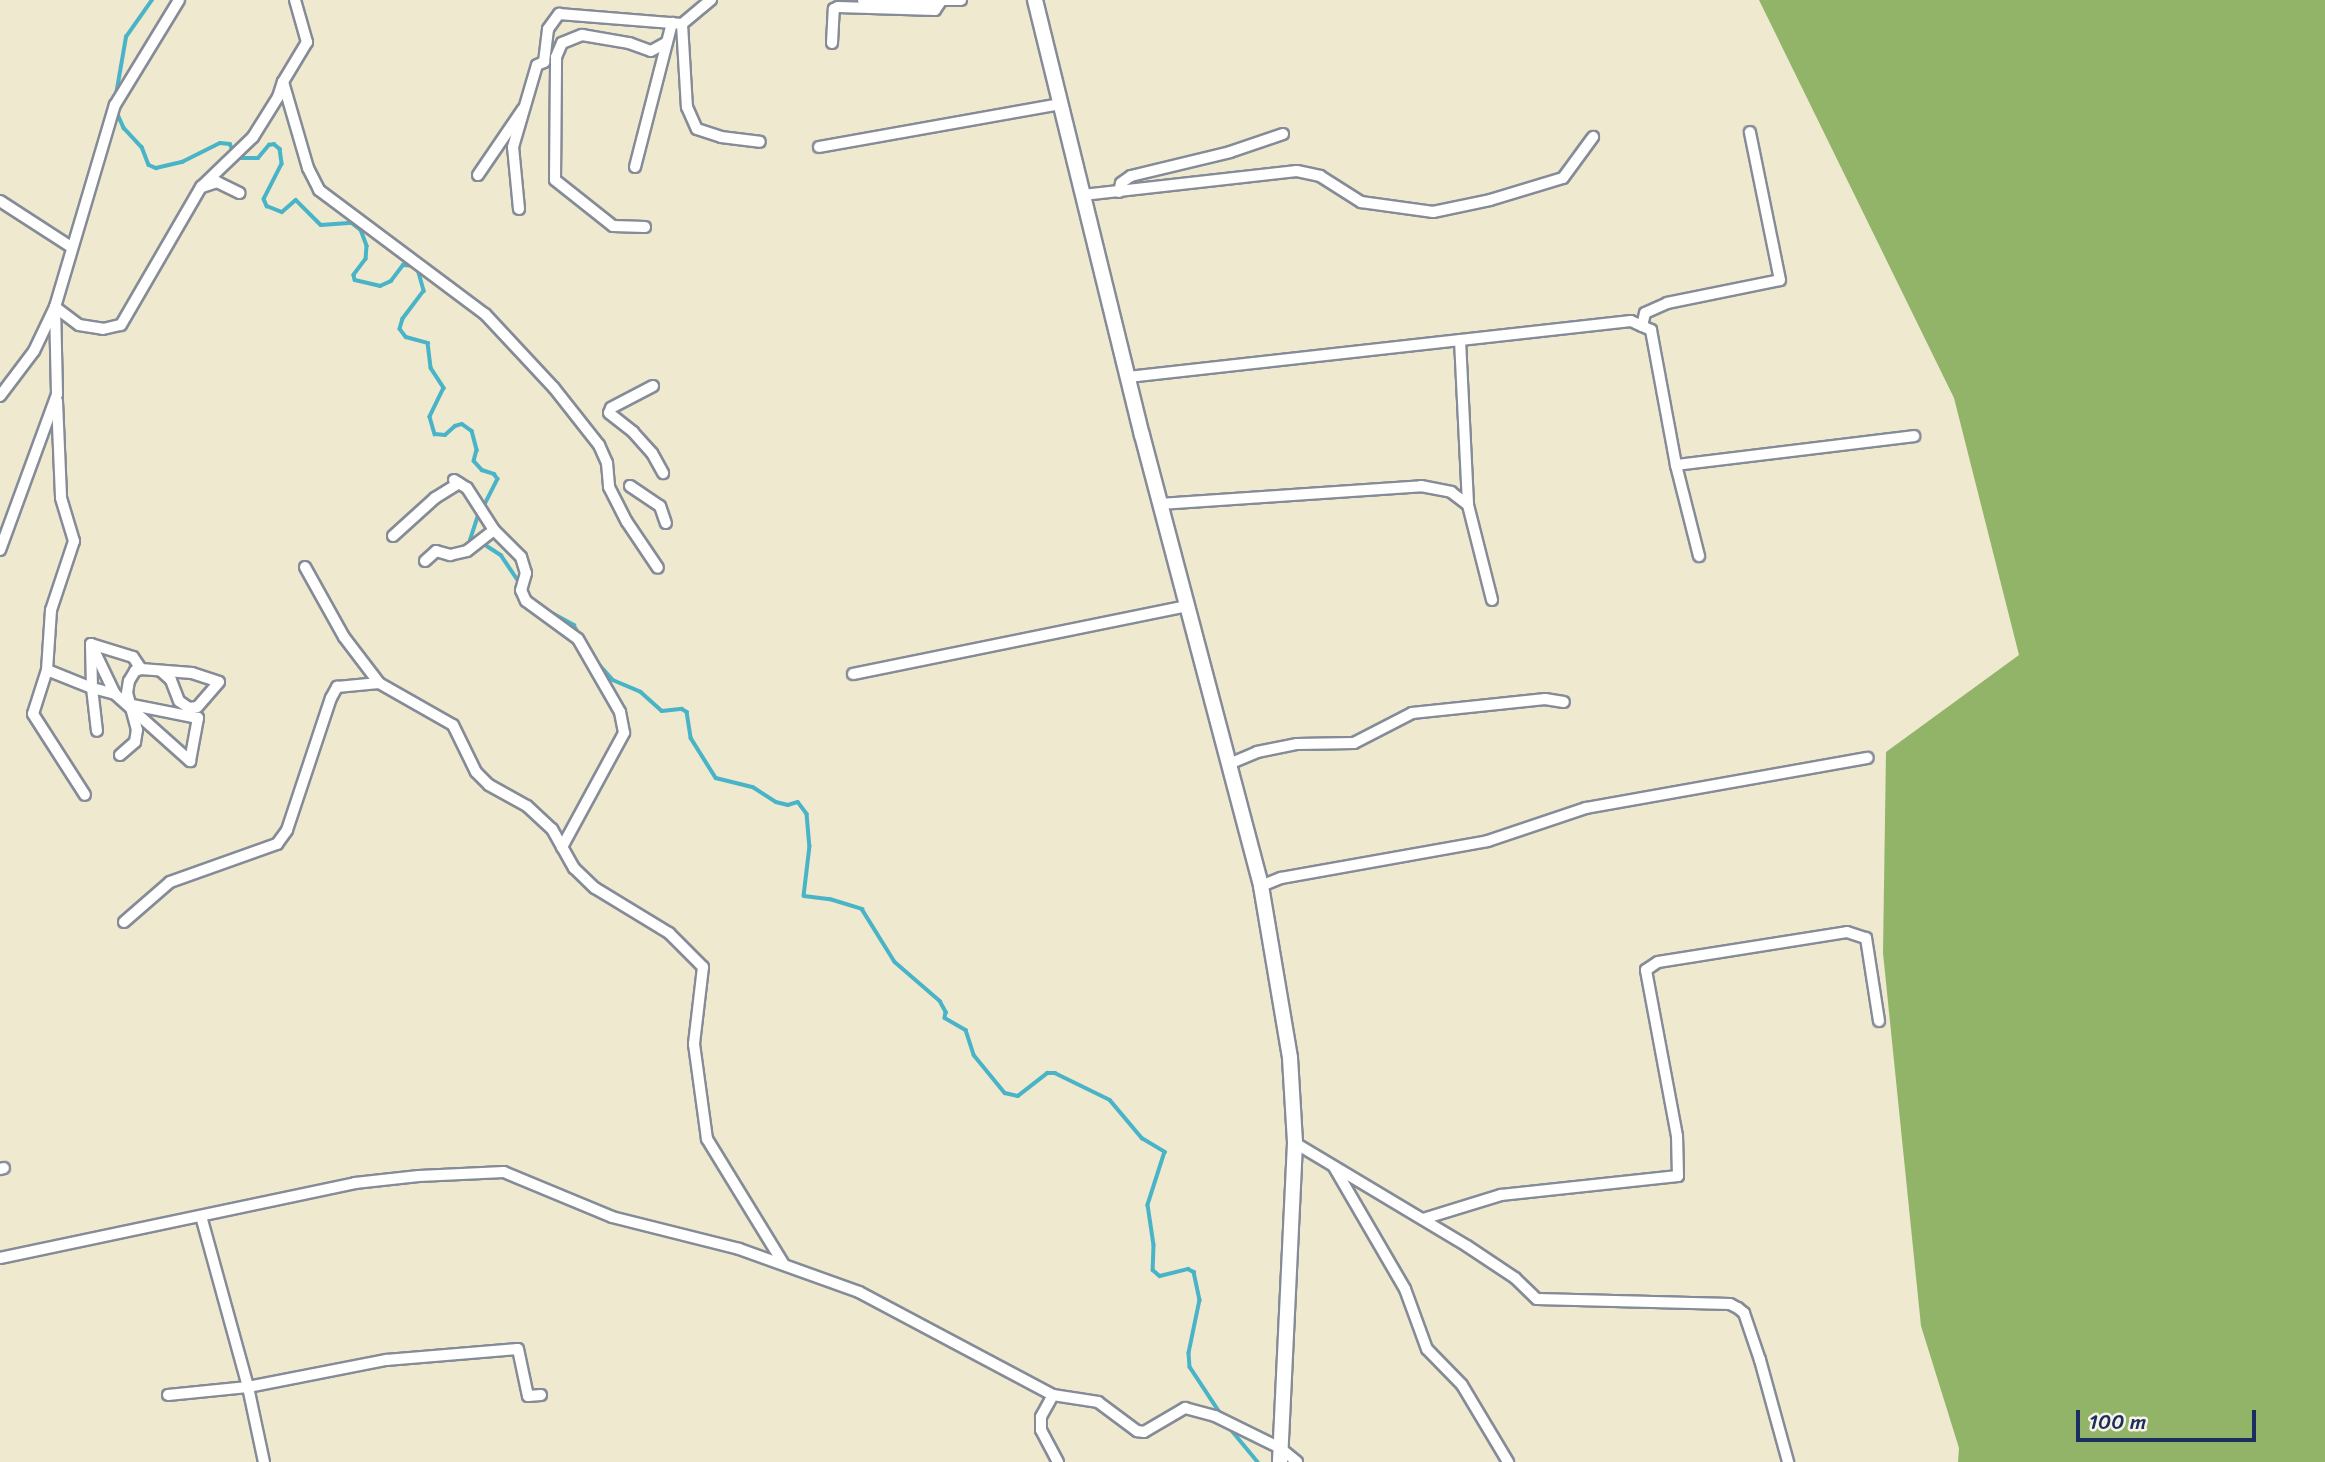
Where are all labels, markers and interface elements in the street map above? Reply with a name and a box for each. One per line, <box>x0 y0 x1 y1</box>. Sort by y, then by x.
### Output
scale bar <box>2080 1396 2260 1440</box>
text: 100 m <box>2089 1403 2146 1441</box>

